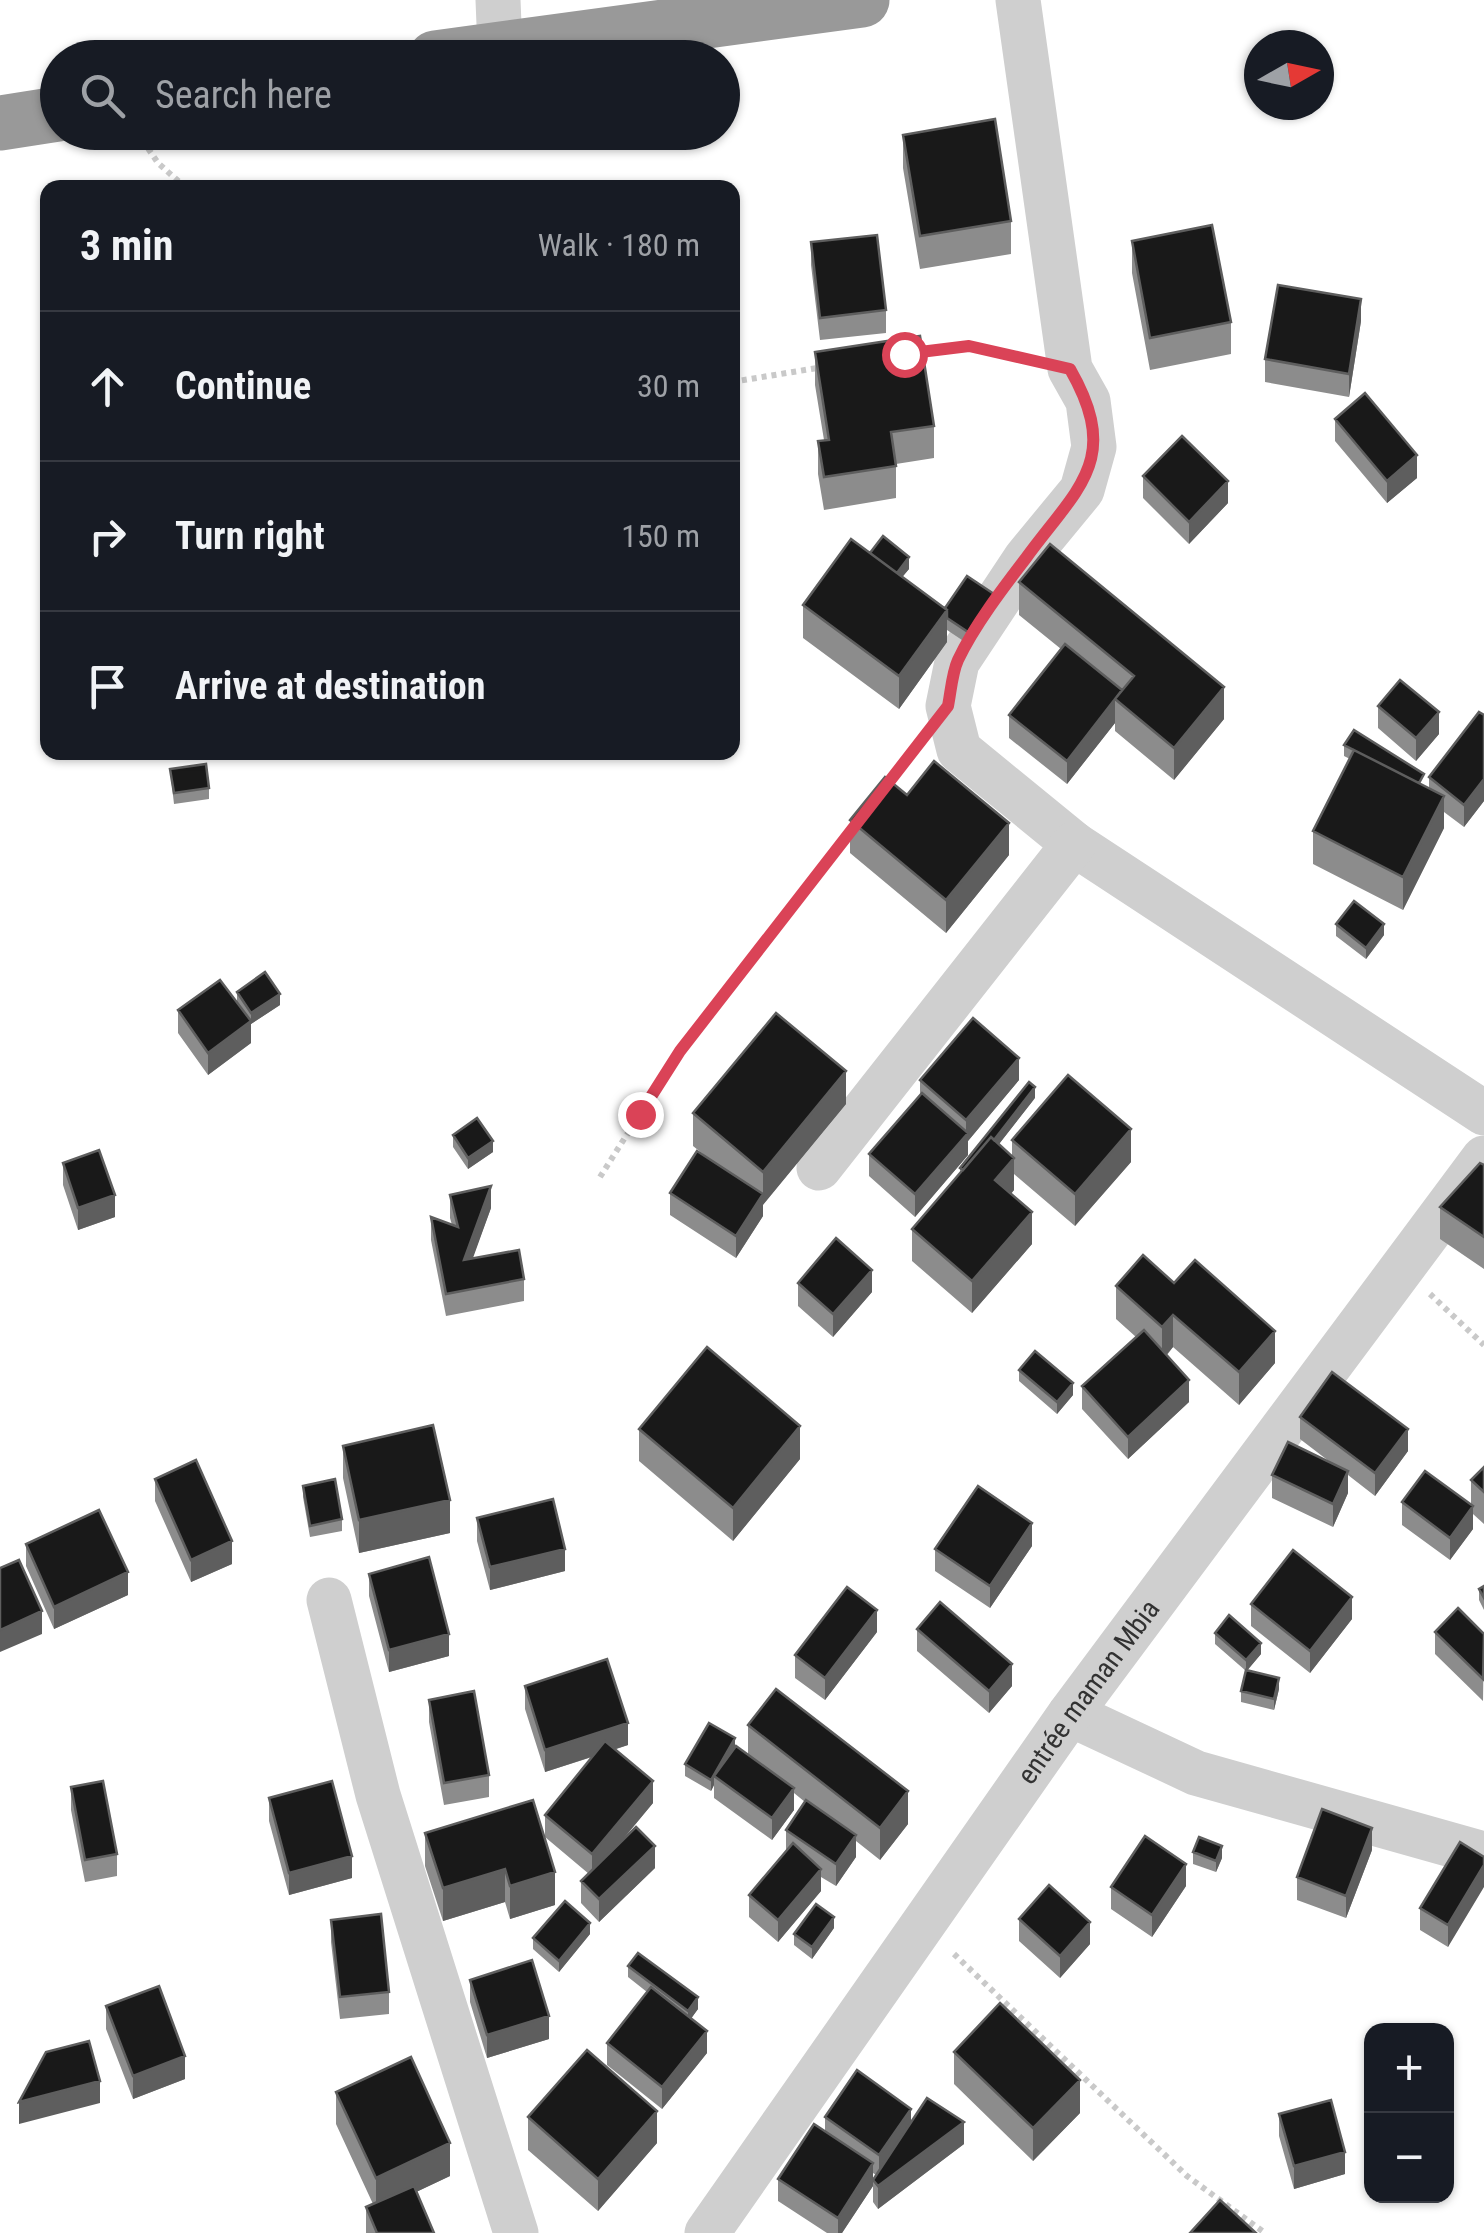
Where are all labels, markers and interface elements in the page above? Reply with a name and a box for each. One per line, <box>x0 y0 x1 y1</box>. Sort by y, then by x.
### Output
north arrow <box>1244 30 1334 120</box>
search box <box>40 40 740 150</box>
icon: search <box>75 68 130 123</box>
text: Search here <box>155 73 332 117</box>
text: 3 min <box>80 221 173 270</box>
text: Walk · 180 m <box>538 226 700 264</box>
route start <box>882 332 928 378</box>
icon: ahead <box>80 359 135 414</box>
text: Continue <box>175 364 311 408</box>
text: 30 m <box>637 367 700 405</box>
icon: right <box>80 509 135 564</box>
text: Turn right <box>175 514 325 558</box>
text: 150 m <box>621 517 700 555</box>
icon: arrive <box>80 659 135 714</box>
text: Arrive at destination <box>175 664 485 708</box>
route end <box>618 1092 664 1138</box>
street label: entrée maman Mbia <box>1010 1593 1166 1790</box>
map controls <box>1364 2023 1454 2203</box>
button: + <box>1364 2023 1454 2113</box>
button: − <box>1364 2113 1454 2203</box>

